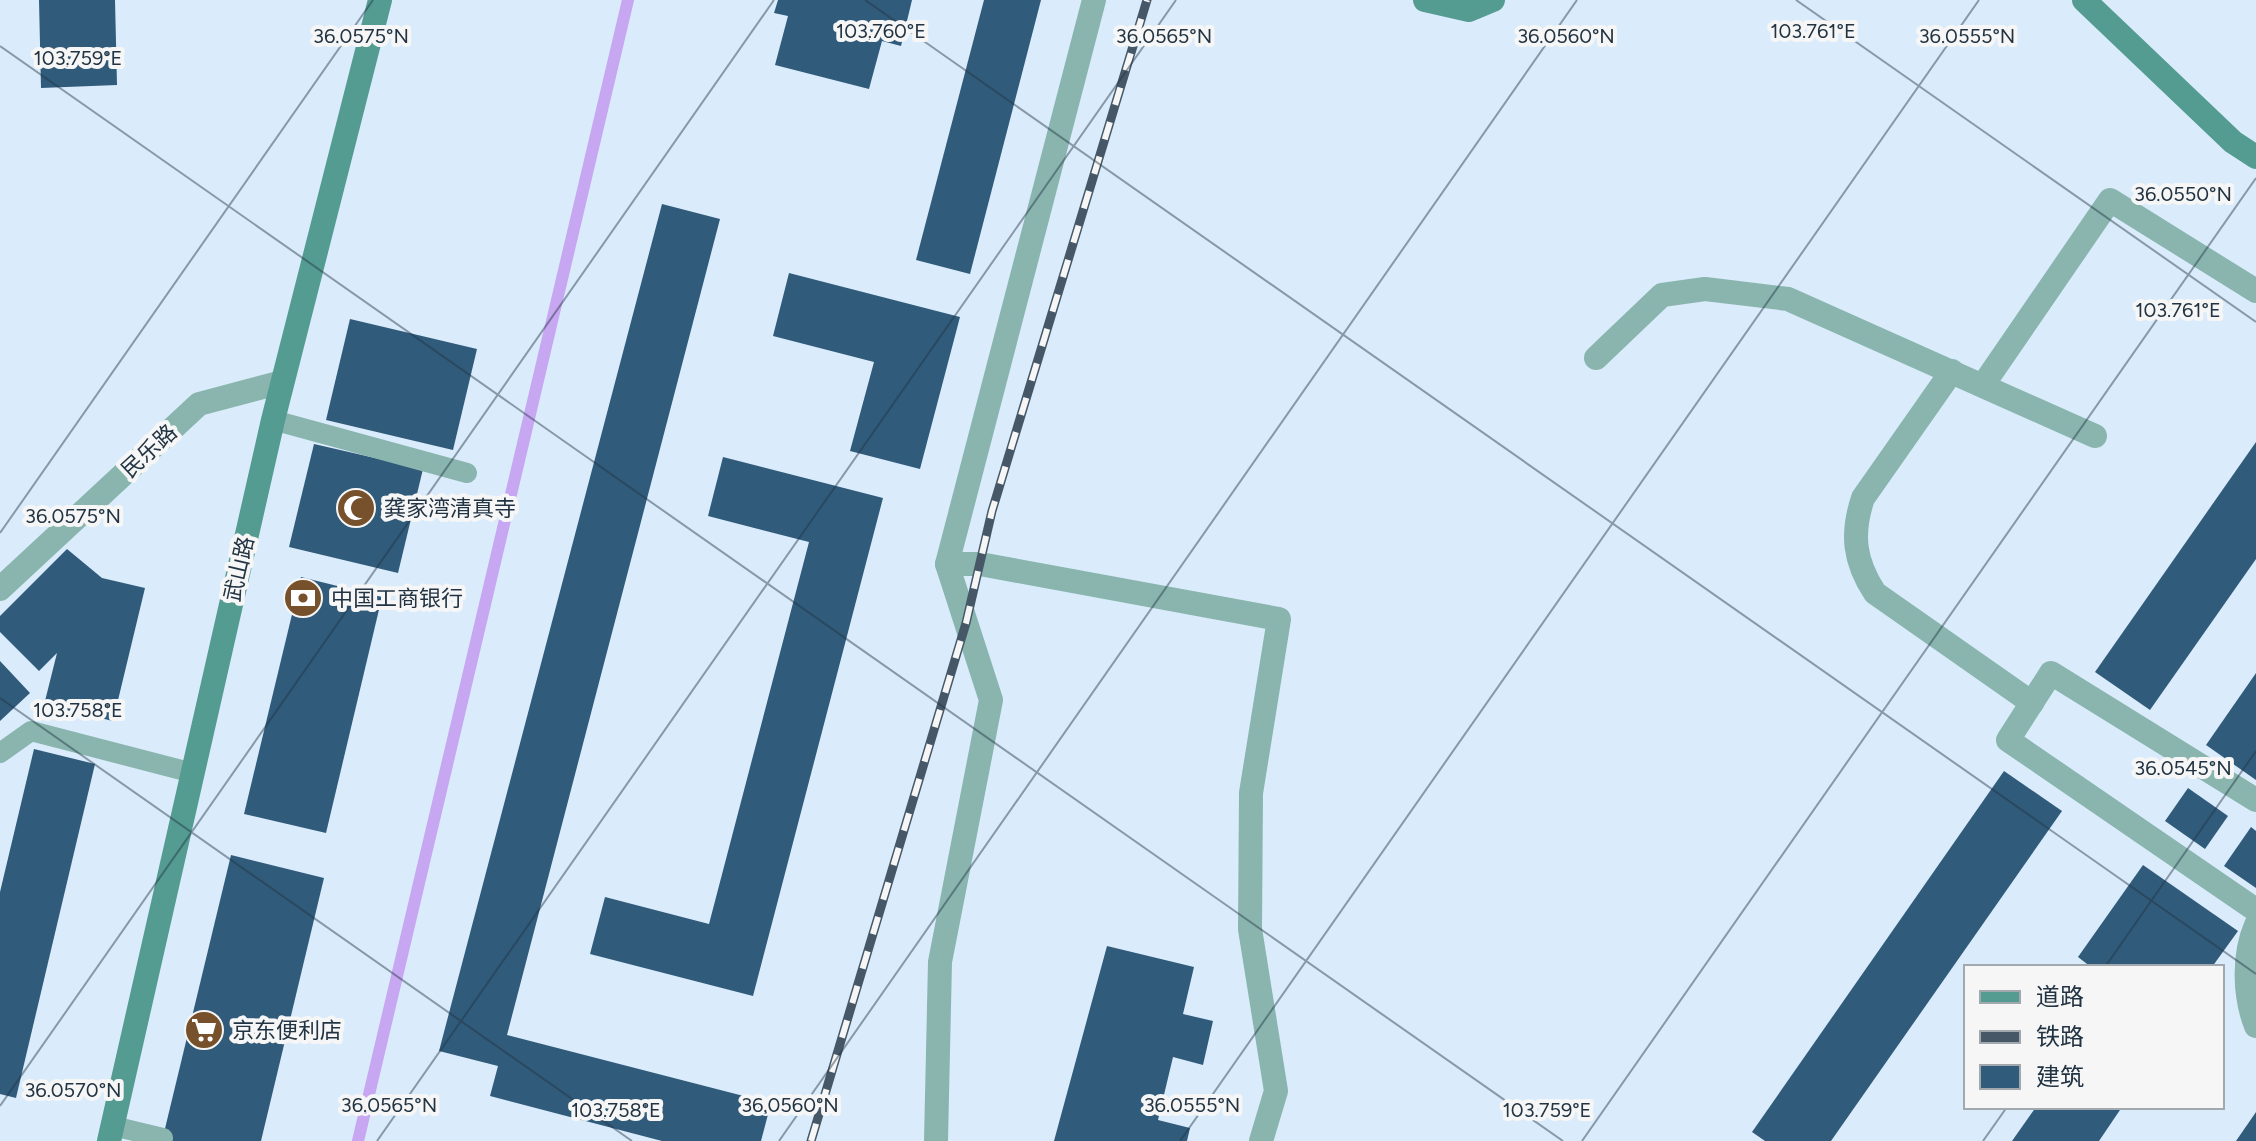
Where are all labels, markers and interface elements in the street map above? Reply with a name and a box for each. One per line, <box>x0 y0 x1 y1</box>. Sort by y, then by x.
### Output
text: 103.760°E <box>836 19 926 43</box>
text: 103.761°E <box>1770 19 1856 43</box>
text: 36.0575°N <box>313 24 409 48</box>
text: 36.0565°N <box>1116 24 1212 48</box>
text: 36.0560°N <box>1517 24 1615 48</box>
text: 36.0555°N <box>1919 24 2015 48</box>
text: 103.759°E <box>34 46 122 70</box>
text: 36.0550°N <box>2134 182 2232 206</box>
text: 103.761°E <box>2135 298 2221 322</box>
street label: 民乐路 <box>116 419 182 483</box>
mosque icon: 龚家湾清真寺 <box>335 487 377 529</box>
place label: 龚家湾清真寺 <box>384 495 516 522</box>
text: 36.0575°N <box>25 504 121 528</box>
street label: 武山路 <box>218 534 260 604</box>
bank icon: 中国工商银行 <box>282 577 324 619</box>
place label: 中国工商银行 <box>331 585 463 612</box>
text: 103.758°E <box>33 698 123 722</box>
text: 36.0545°N <box>2134 756 2232 780</box>
legend <box>1964 965 2224 1109</box>
text: 道路 <box>2036 982 2084 1011</box>
supermarket icon: 京东便利店 <box>183 1009 225 1051</box>
place label: 京东便利店 <box>232 1017 342 1044</box>
text: 铁路 <box>2036 1022 2084 1051</box>
text: 建筑 <box>2036 1062 2084 1091</box>
text: 36.0570°N <box>24 1078 122 1102</box>
text: 36.0565°N <box>341 1093 437 1117</box>
text: 36.0560°N <box>741 1093 839 1117</box>
text: 36.0555°N <box>1144 1093 1240 1117</box>
text: 103.758°E <box>571 1098 661 1122</box>
text: 103.759°E <box>1503 1098 1591 1122</box>

